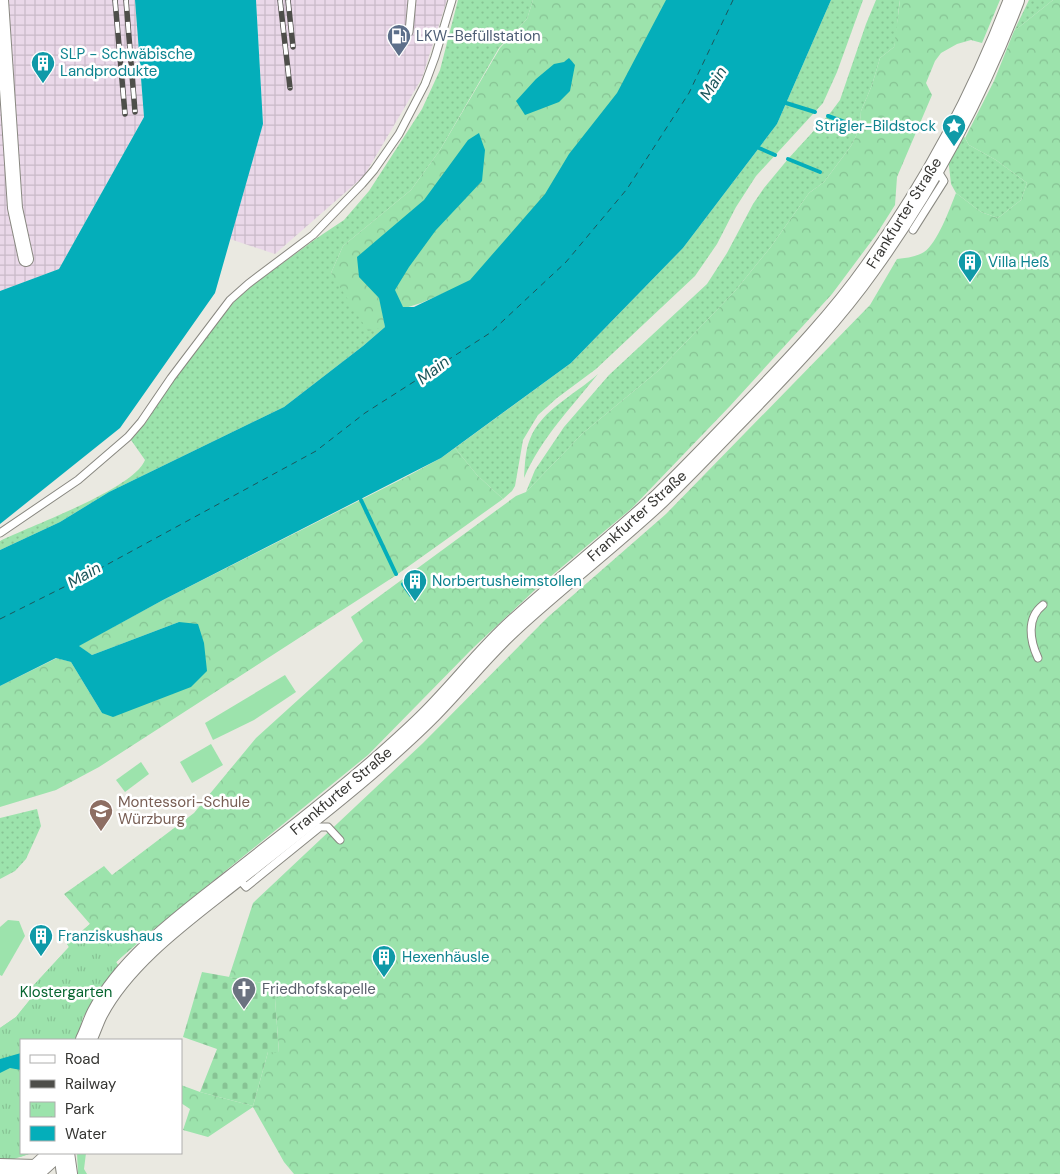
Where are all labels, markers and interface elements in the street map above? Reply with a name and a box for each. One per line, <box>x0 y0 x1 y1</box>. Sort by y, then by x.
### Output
fuel station icon: LKW-Befüllstation <box>386 23 412 57</box>
place label: LKW-Befüllstation <box>416 26 541 46</box>
place label: SLP - Schwäbische Landprodukte <box>60 44 193 81</box>
building icon: SLP - Schwäbische Landprodukte <box>30 50 56 84</box>
water label: Main <box>695 62 731 104</box>
place icon: Strigler-Bildstock <box>941 113 967 147</box>
place label: Strigler-Bildstock <box>815 116 936 136</box>
street label: Frankfurter Straße <box>862 154 946 272</box>
building icon: Villa Heß <box>957 249 983 283</box>
place label: Villa Heß <box>988 252 1049 272</box>
water label: Main <box>413 351 453 389</box>
street label: Frankfurter Straße <box>583 466 691 566</box>
water label: Main <box>63 557 105 593</box>
building icon: Norbertusheimstollen <box>402 568 428 602</box>
place label: Norbertusheimstollen <box>432 571 582 591</box>
street label: Frankfurter Straße <box>286 742 396 840</box>
place label: Montessori-Schule Würzburg <box>118 792 250 829</box>
school or university icon: Montessori-Schule Würzburg <box>88 798 114 832</box>
building icon: Franziskushaus <box>28 923 54 957</box>
place label: Franziskushaus <box>58 926 163 946</box>
building icon: Hexenhäusle <box>371 944 397 978</box>
place label: Hexenhäusle <box>402 947 489 967</box>
church icon: Friedhofskapelle <box>231 976 257 1010</box>
place label: Friedhofskapelle <box>262 979 376 999</box>
park label: Klostergarten <box>20 982 112 1002</box>
legend <box>20 1039 182 1154</box>
text: Road <box>65 1049 100 1069</box>
text: Railway <box>65 1074 117 1094</box>
text: Park <box>65 1099 95 1119</box>
text: Water <box>65 1124 107 1144</box>

